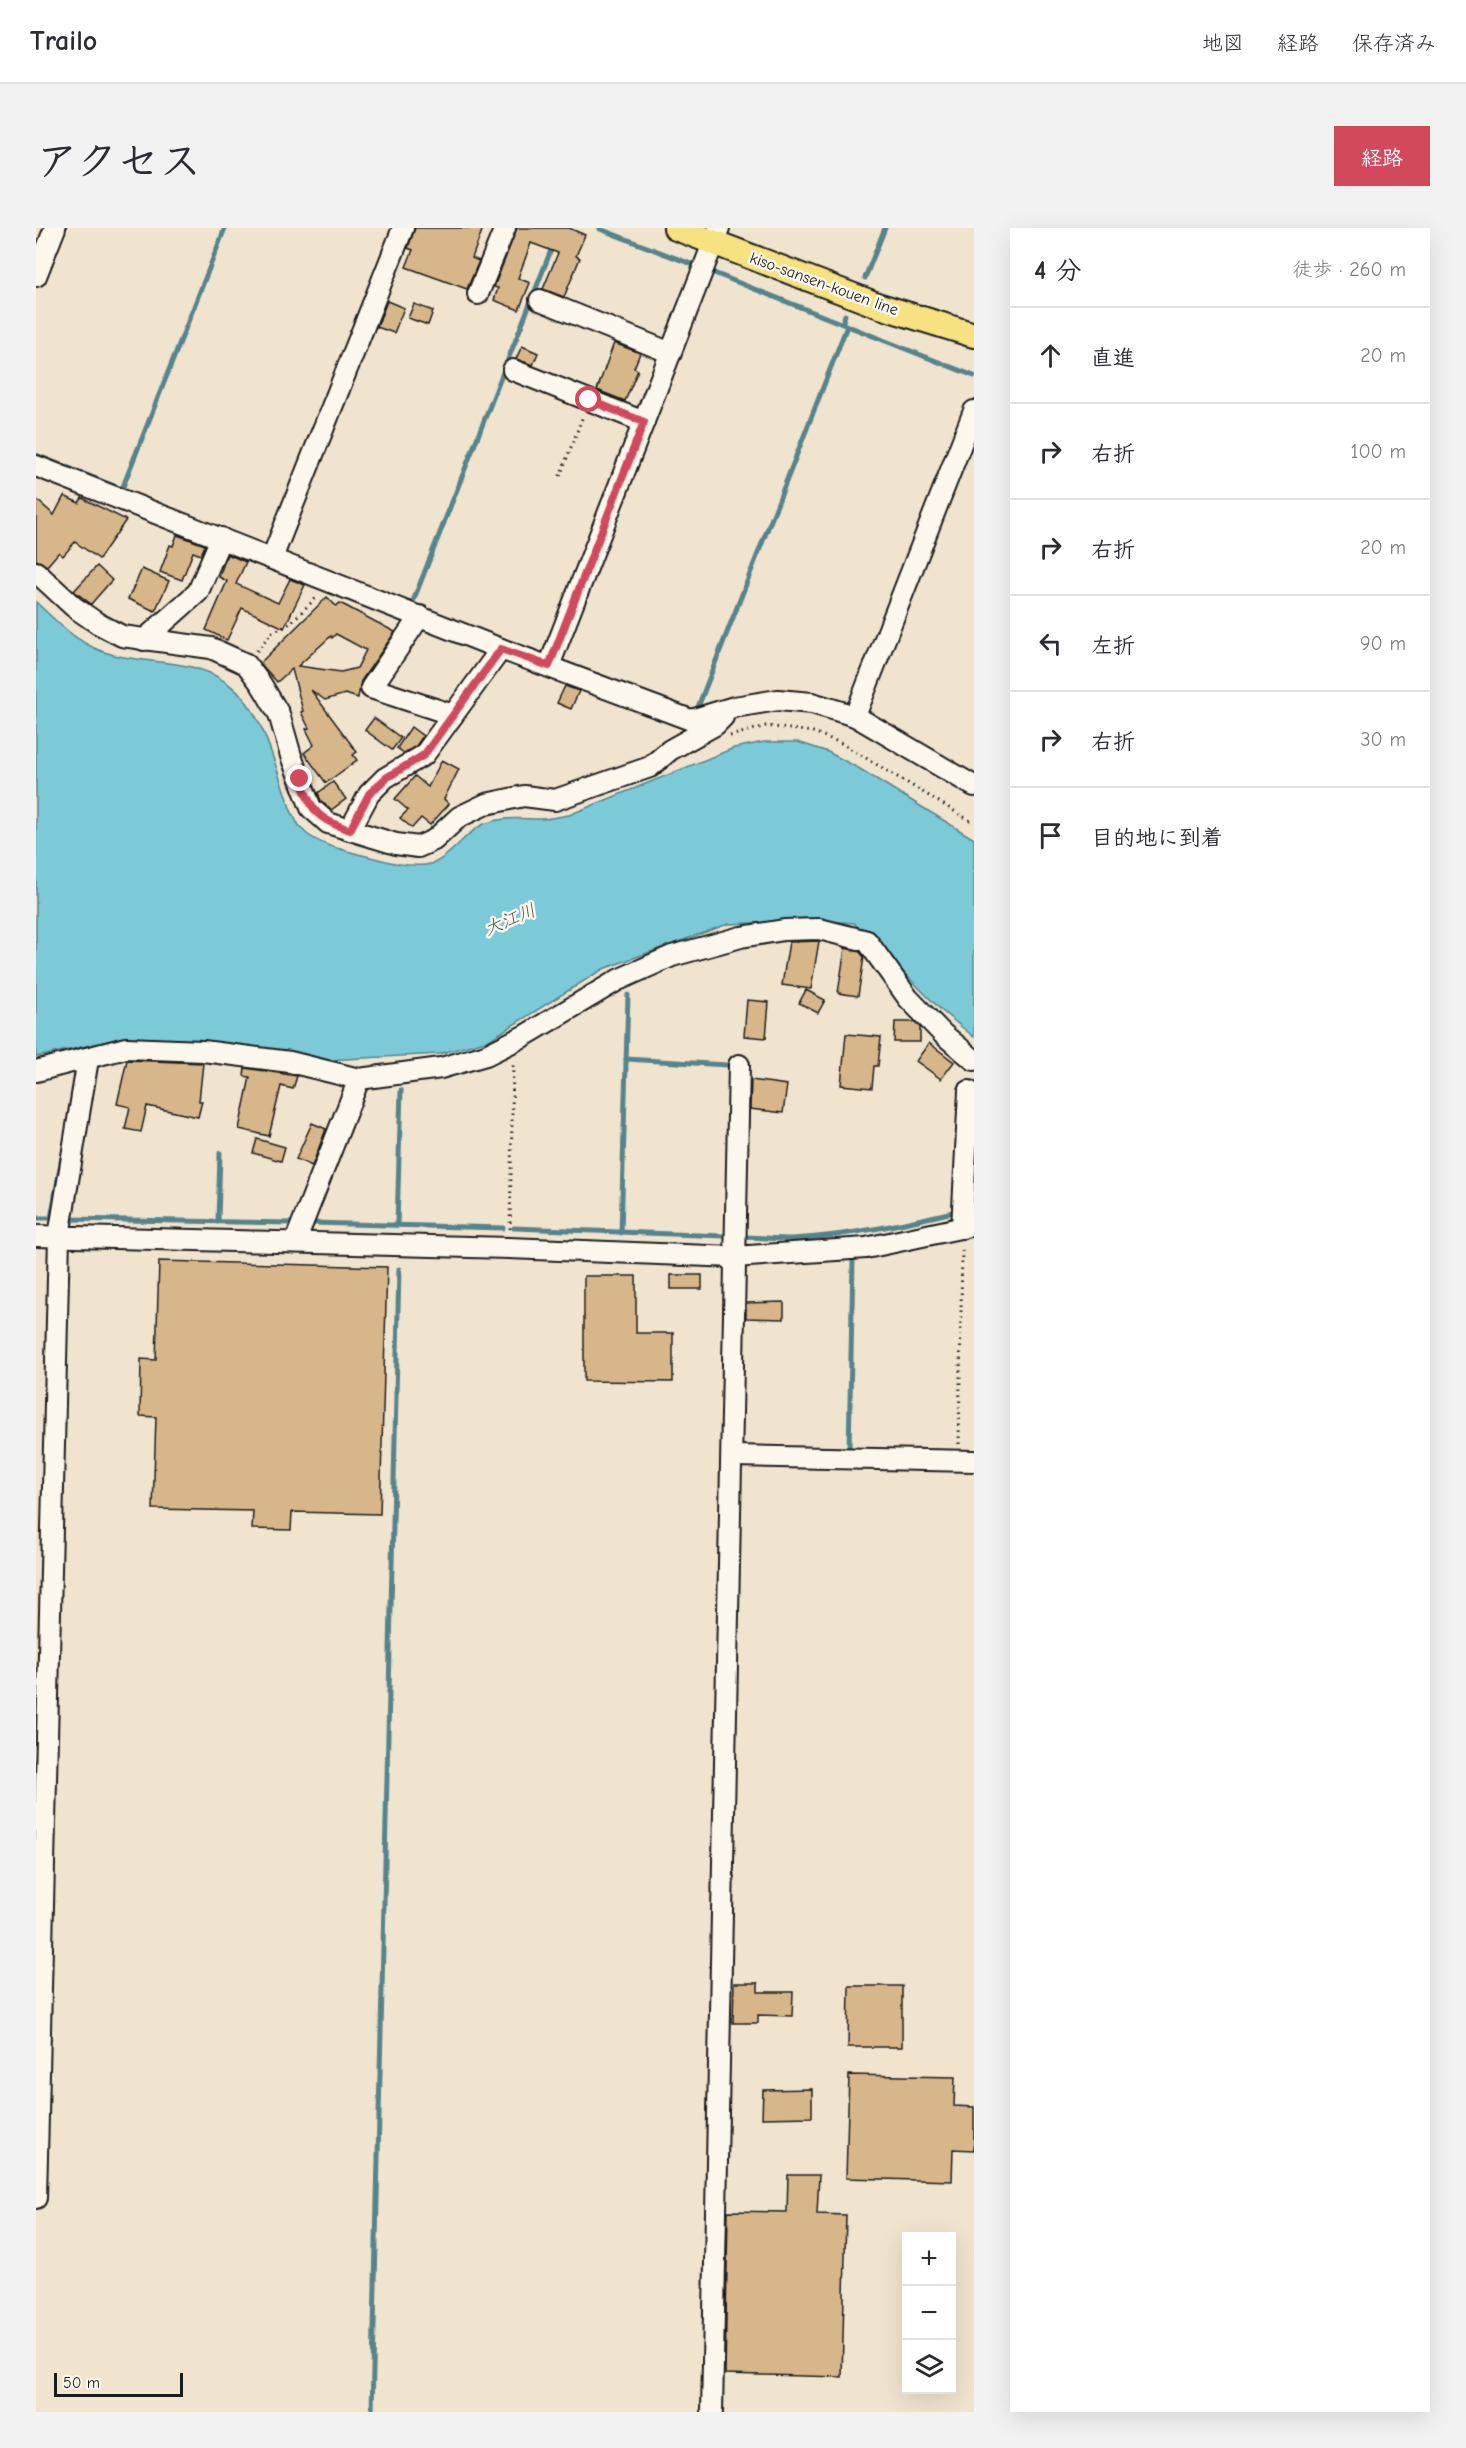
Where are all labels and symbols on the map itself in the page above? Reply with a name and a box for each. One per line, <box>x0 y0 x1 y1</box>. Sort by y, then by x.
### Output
street label: kiso-sansen-kouen line <box>747 249 901 319</box>
route start <box>575 386 601 412</box>
route end <box>286 765 312 791</box>
water label: 大江川 <box>481 900 539 940</box>
scale bar <box>54 2370 183 2398</box>

